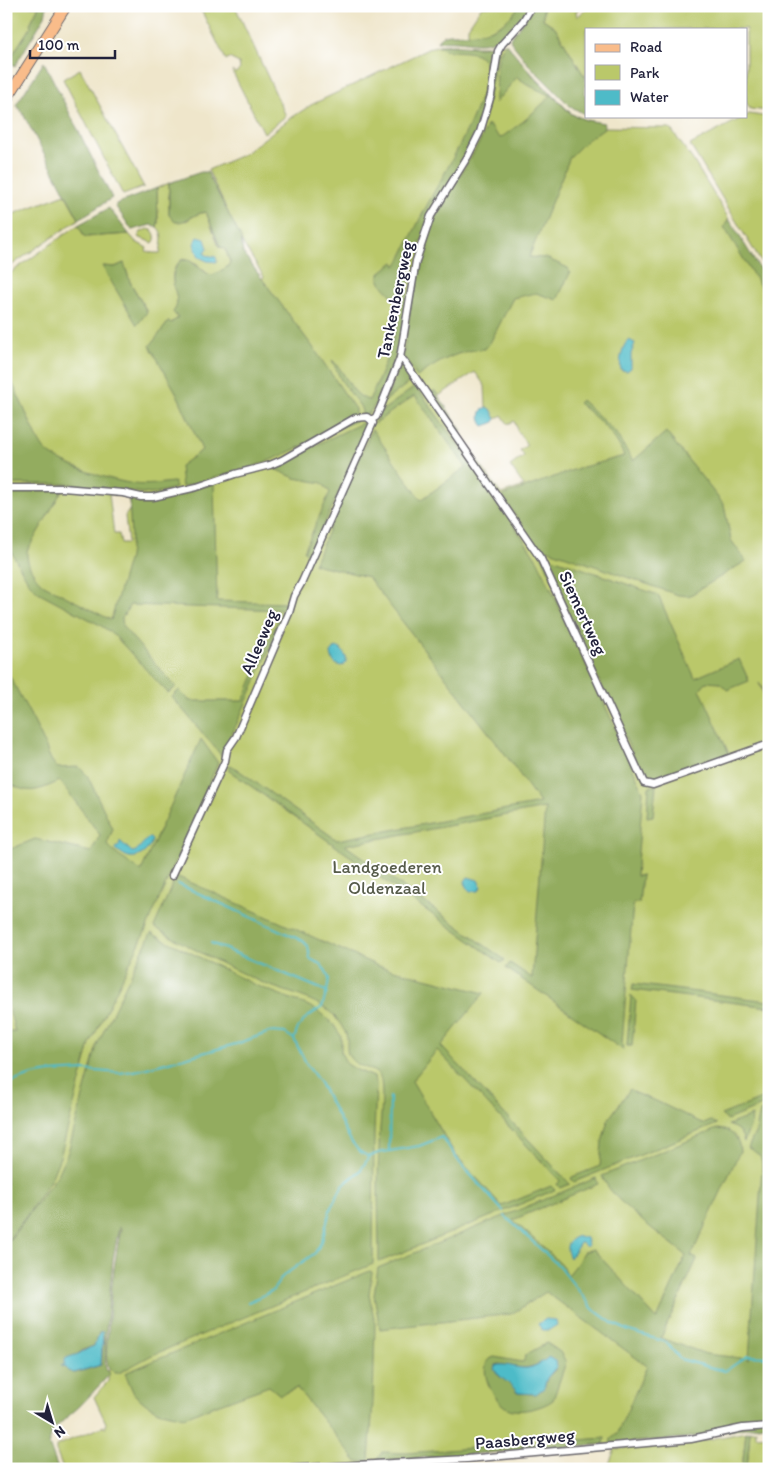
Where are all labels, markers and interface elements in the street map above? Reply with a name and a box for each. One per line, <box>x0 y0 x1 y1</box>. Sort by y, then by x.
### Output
scale bar <box>30 28 115 60</box>
legend <box>585 28 748 118</box>
text: 100 m <box>38 36 80 54</box>
text: Road <box>630 38 663 56</box>
text: Park <box>630 64 660 82</box>
text: Water <box>630 88 669 106</box>
street label: Tankenbergweg <box>372 238 418 361</box>
street label: Siemertweg <box>554 567 612 659</box>
street label: Alleeweg <box>235 605 283 678</box>
park label: Landgoederen Oldenzaal <box>332 856 442 899</box>
north arrow <box>28 1398 78 1448</box>
text: N <box>51 1422 69 1441</box>
street label: Paasbergweg <box>474 1424 577 1454</box>

